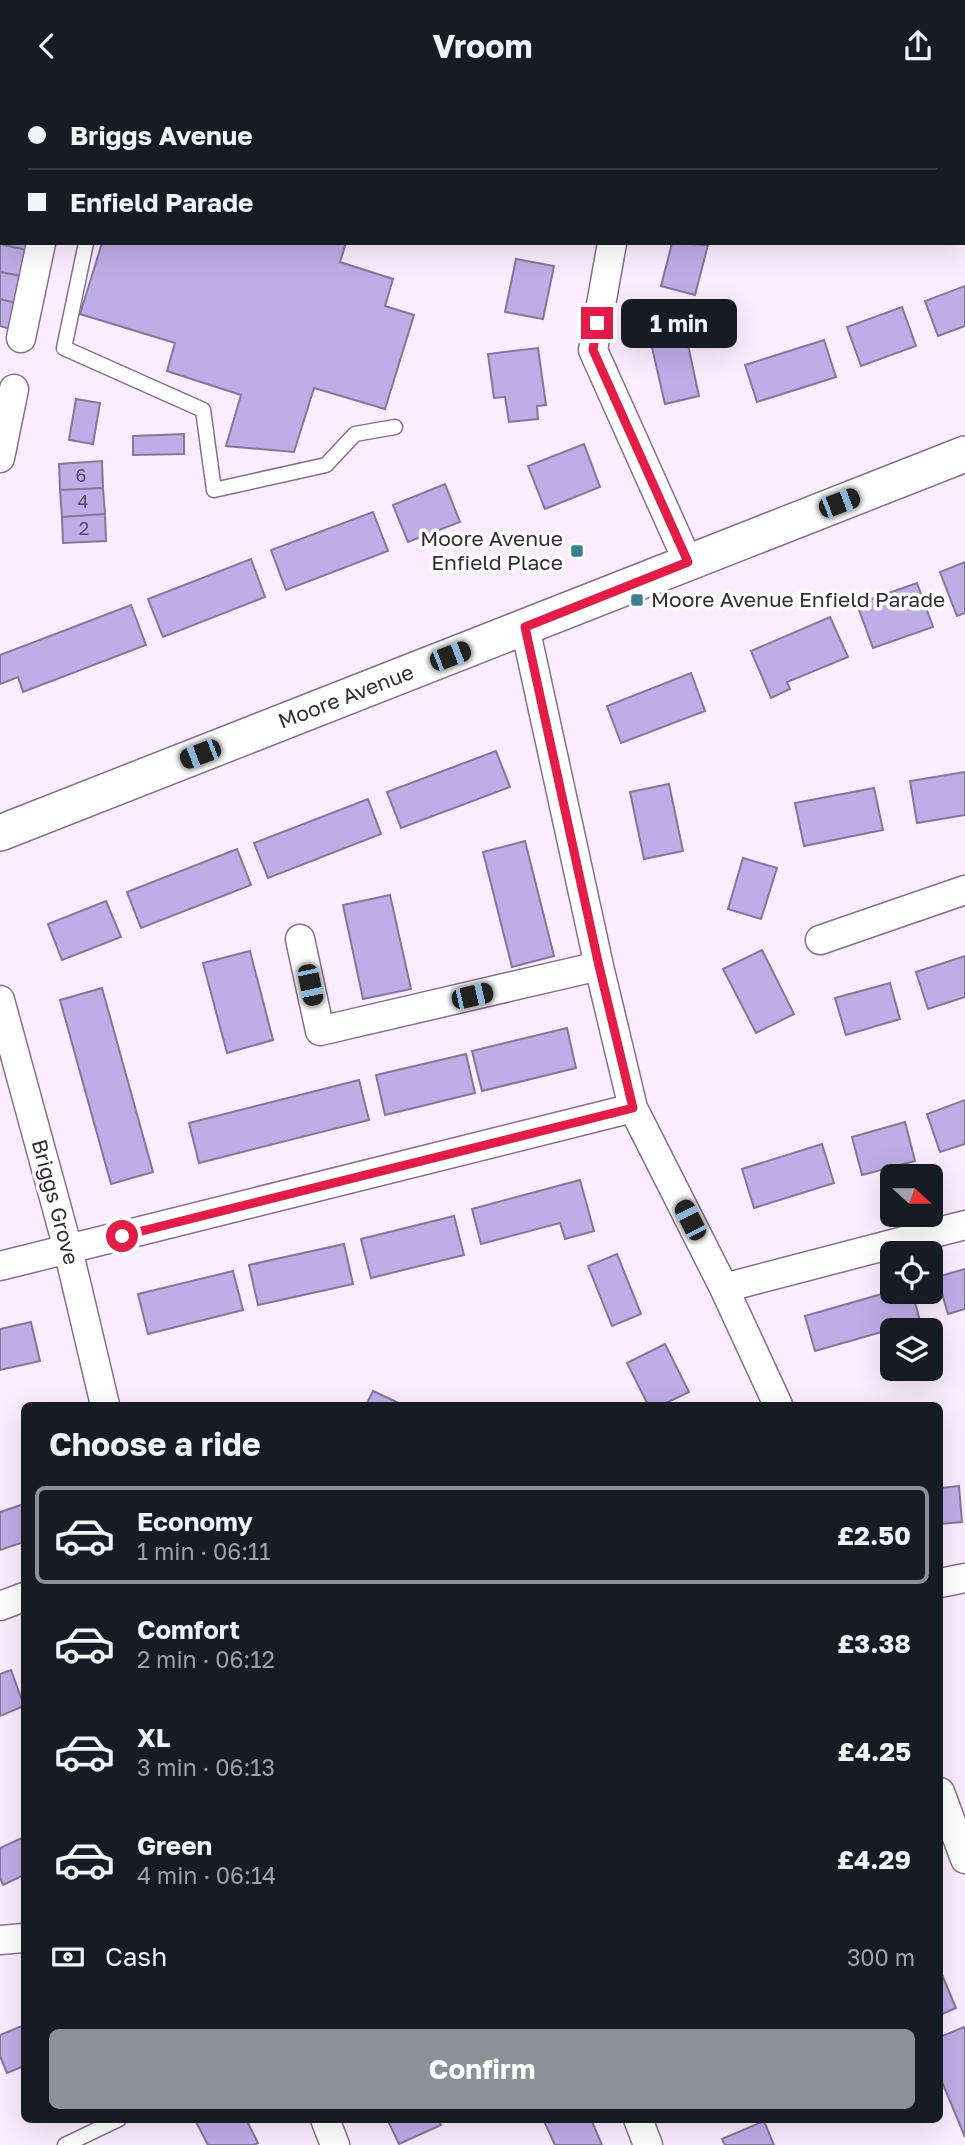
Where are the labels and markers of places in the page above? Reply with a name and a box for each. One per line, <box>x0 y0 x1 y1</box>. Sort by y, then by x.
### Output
place label: Moore Avenue Enfield Place <box>420 525 563 575</box>
marker: Moore Avenue Enfield Place <box>569 543 585 559</box>
place label: Moore Avenue Enfield Parade <box>651 586 945 612</box>
marker: Moore Avenue Enfield Parade <box>629 592 645 608</box>

